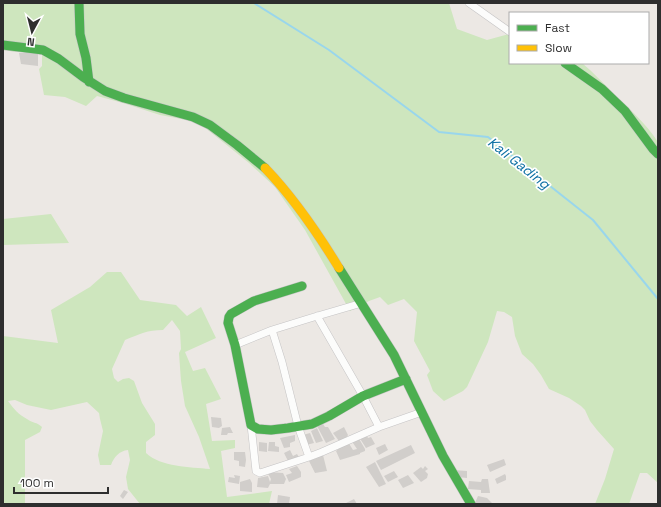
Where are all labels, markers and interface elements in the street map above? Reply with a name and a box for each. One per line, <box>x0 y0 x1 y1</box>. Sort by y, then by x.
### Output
north arrow <box>12 12 52 52</box>
legend <box>509 12 649 64</box>
text: Fast <box>545 20 570 36</box>
text: N <box>26 35 35 49</box>
text: Slow <box>545 40 572 56</box>
water label: Kali Gading <box>484 133 555 194</box>
scale bar <box>14 469 108 495</box>
text: 100 m <box>20 475 54 491</box>

